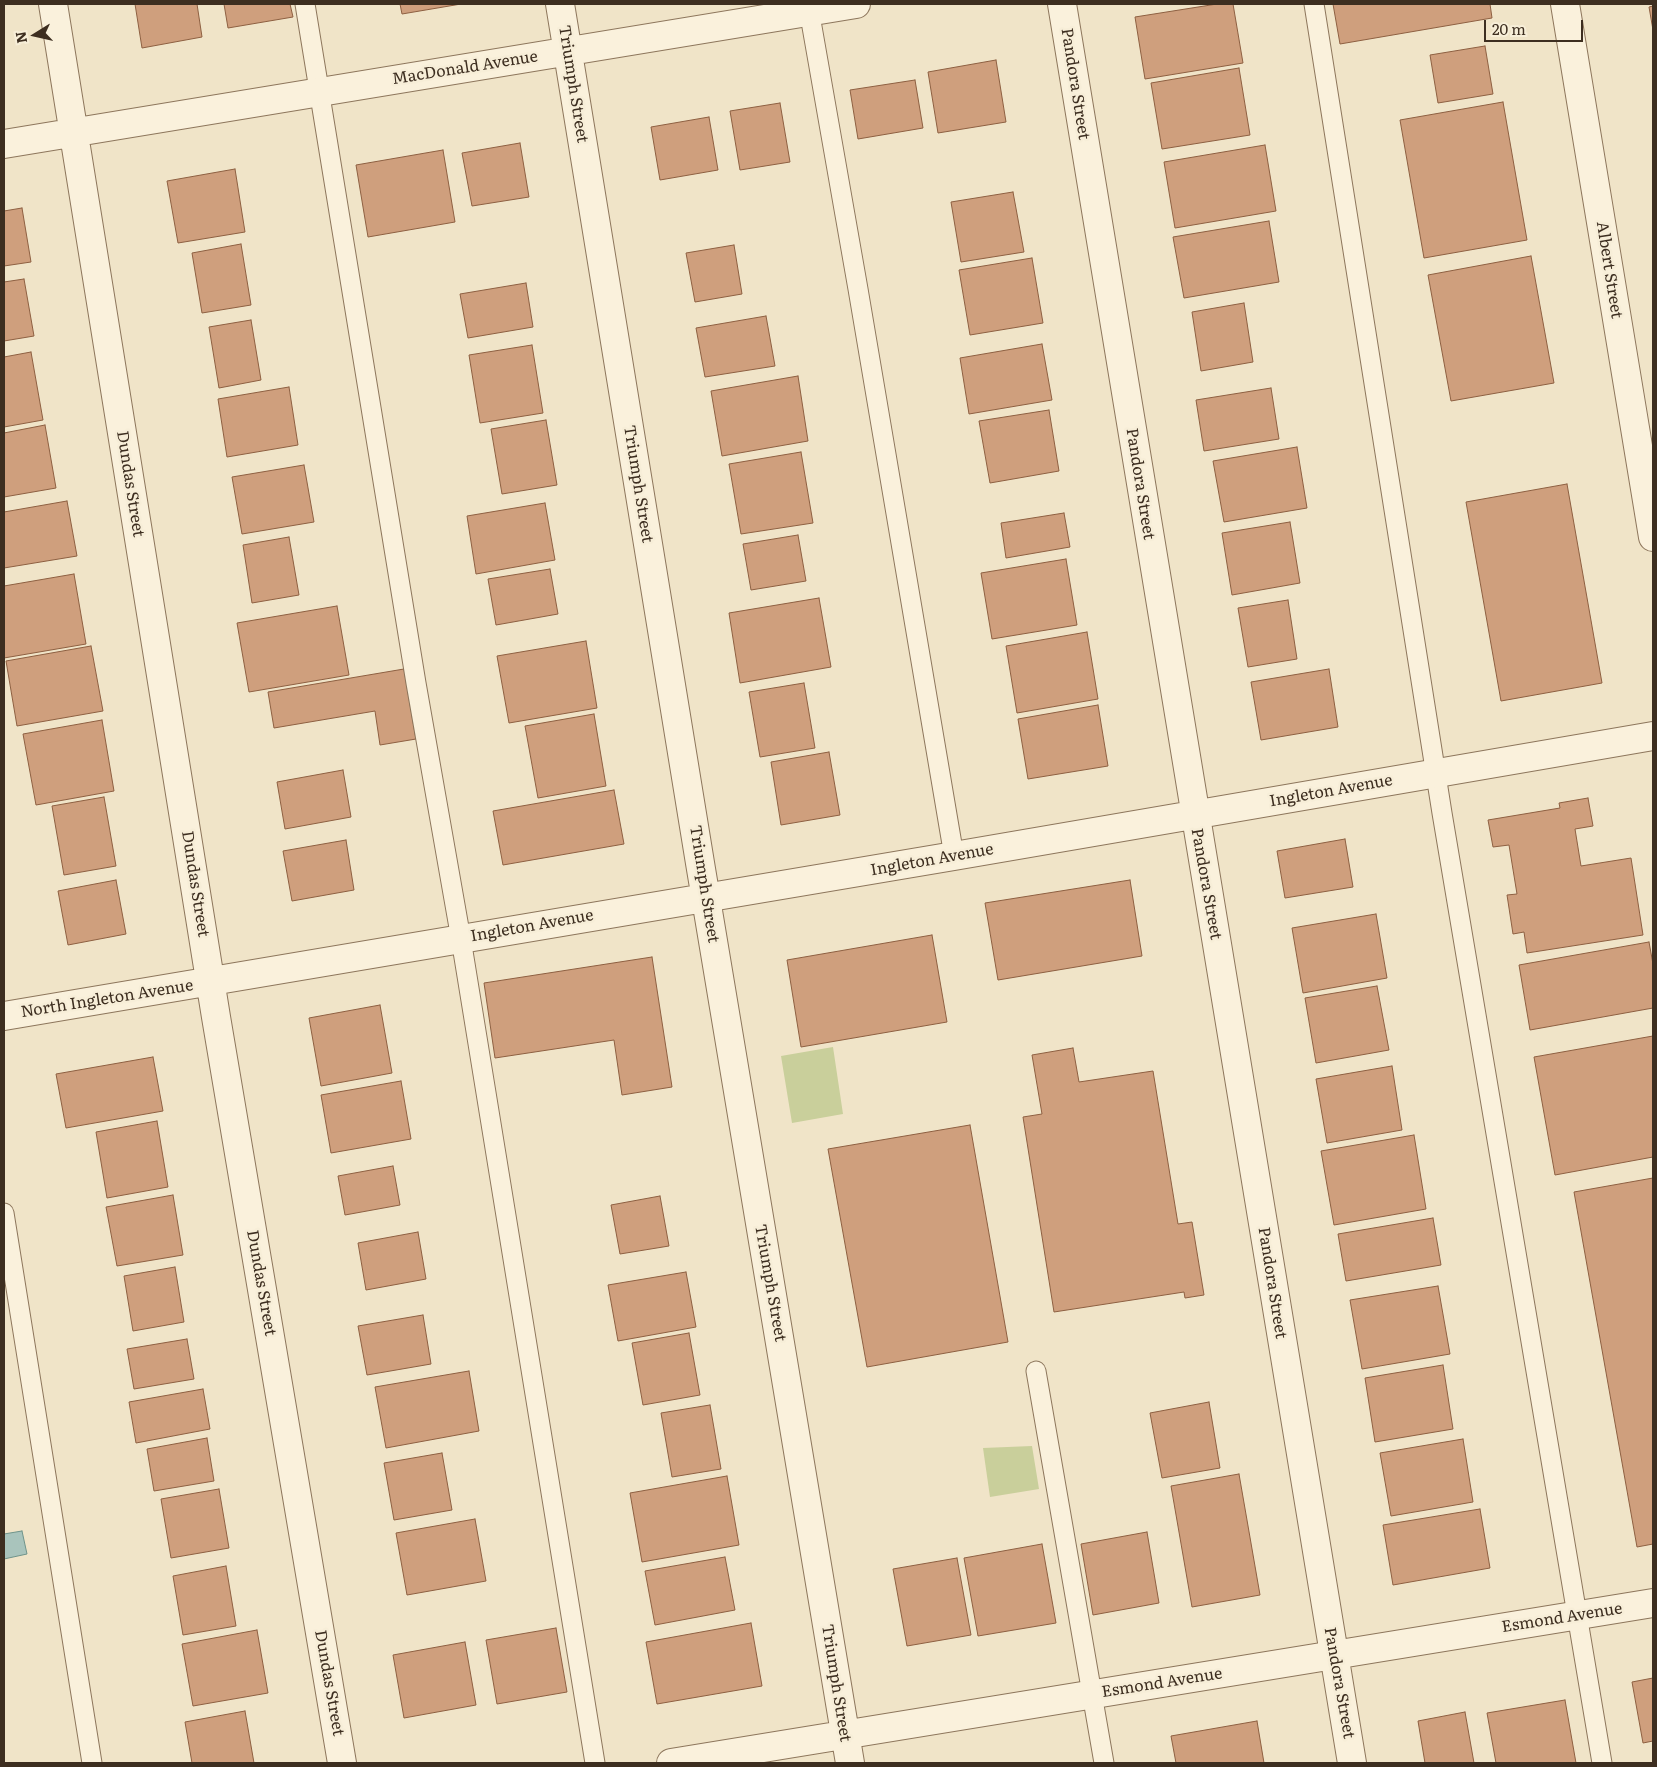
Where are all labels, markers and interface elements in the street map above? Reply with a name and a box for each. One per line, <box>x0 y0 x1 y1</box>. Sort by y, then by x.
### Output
north arrow <box>10 10 60 60</box>
scale bar <box>1487 10 1586 42</box>
text: 20 m <box>1492 17 1526 40</box>
street label: Triumph Street <box>554 24 592 144</box>
street label: Pandora Street <box>1057 27 1093 141</box>
text: N <box>9 30 31 45</box>
street label: MacDonald Avenue <box>391 47 539 89</box>
street label: Albert Street <box>1592 220 1626 320</box>
street label: Triumph Street <box>619 424 657 544</box>
street label: Pandora Street <box>1122 427 1158 541</box>
street label: Dundas Street <box>112 429 148 539</box>
street label: Ingleton Avenue <box>1268 771 1394 811</box>
street label: Triumph Street <box>685 824 723 944</box>
street label: Pandora Street <box>1187 827 1225 941</box>
street label: Dundas Street <box>177 829 213 939</box>
street label: Ingleton Avenue <box>869 840 995 880</box>
street label: Ingleton Avenue <box>469 906 595 946</box>
street label: North Ingleton Avenue <box>19 976 195 1022</box>
street label: Triumph Street <box>750 1223 790 1343</box>
street label: Pandora Street <box>1254 1226 1290 1340</box>
street label: Dundas Street <box>242 1228 280 1338</box>
street label: Esmond Avenue <box>1500 1599 1624 1637</box>
street label: Triumph Street <box>817 1623 855 1743</box>
street label: Pandora Street <box>1320 1626 1358 1740</box>
street label: Dundas Street <box>310 1628 348 1738</box>
street label: Esmond Avenue <box>1100 1664 1224 1702</box>

